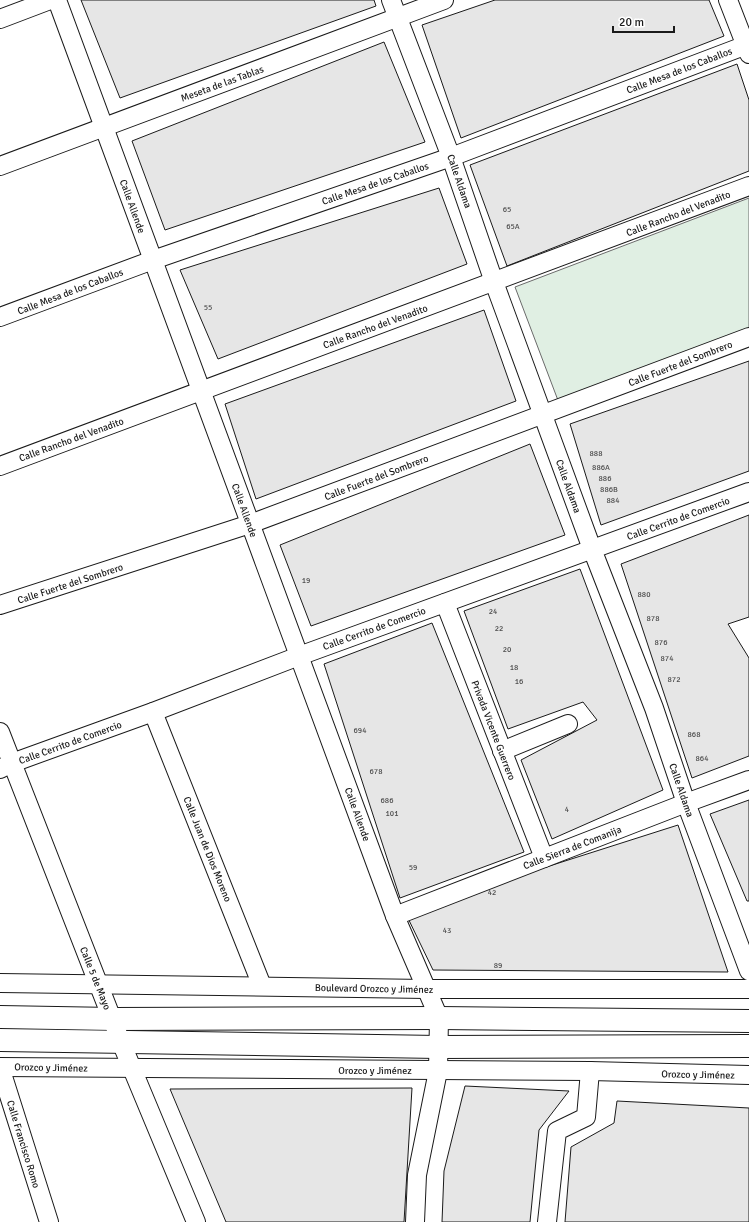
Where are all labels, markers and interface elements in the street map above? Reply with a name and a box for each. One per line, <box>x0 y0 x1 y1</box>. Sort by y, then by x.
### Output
scale bar <box>613 8 674 34</box>
text: 20 m <box>619 15 644 30</box>
street label: Calle Mesa de los Caballos <box>625 45 735 97</box>
street label: Meseta de las Tablas <box>179 63 266 105</box>
street label: Calle Aldama <box>444 153 474 210</box>
street label: Calle Mesa de los Caballos <box>320 160 431 208</box>
street label: Calle Allende <box>117 178 147 235</box>
street label: Calle Rancho del Venadito <box>625 189 732 239</box>
house number: 65 <box>503 204 511 214</box>
house number: 65A <box>506 221 520 231</box>
street label: Calle Mesa de los Caballos <box>16 266 126 318</box>
house number: 55 <box>204 302 212 312</box>
street label: Calle Rancho del Venadito <box>321 302 429 351</box>
street label: Calle Fuerte del Sombrero <box>627 339 734 389</box>
street label: Calle Rancho del Venadito <box>17 415 125 464</box>
house number: 888 <box>590 448 602 458</box>
street label: Calle Fuerte del Sombrero <box>323 453 430 503</box>
street label: Calle Aldama <box>553 458 583 515</box>
house number: 886A <box>592 462 610 472</box>
house number: 886 <box>599 473 611 483</box>
street label: Calle Allende <box>229 482 259 539</box>
house number: 886B <box>600 484 618 494</box>
house number: 884 <box>607 495 620 505</box>
street label: Calle Cerrito de Comercio <box>625 495 731 543</box>
street label: Calle Fuerte del Sombrero <box>16 561 125 607</box>
house number: 19 <box>302 575 310 585</box>
house number: 880 <box>638 589 650 599</box>
street label: Calle Cerrito de Comercio <box>321 605 427 653</box>
house number: 24 <box>489 606 498 616</box>
house number: 878 <box>647 613 659 623</box>
house number: 22 <box>495 623 503 633</box>
house number: 876 <box>655 637 667 647</box>
house number: 20 <box>503 644 511 654</box>
house number: 874 <box>661 653 674 663</box>
house number: 18 <box>510 662 518 672</box>
house number: 872 <box>668 674 680 684</box>
house number: 16 <box>515 676 523 686</box>
street label: Privada Vicente Guerrero <box>468 679 518 782</box>
street label: Calle Cerrito de Comercio <box>17 719 123 767</box>
house number: 694 <box>354 725 367 735</box>
house number: 868 <box>688 729 700 739</box>
house number: 864 <box>696 753 709 763</box>
street label: Calle Aldama <box>666 762 696 819</box>
house number: 678 <box>370 766 382 776</box>
street label: Calle Allende <box>342 786 372 843</box>
street label: Calle Juan de Dios Moreno <box>180 795 234 904</box>
house number: 686 <box>381 795 393 805</box>
house number: 4 <box>565 804 570 814</box>
house number: 101 <box>386 808 398 818</box>
street label: Calle Sierra de Comanija <box>521 824 623 872</box>
house number: 59 <box>409 862 417 872</box>
house number: 42 <box>488 887 496 897</box>
house number: 43 <box>443 925 451 935</box>
street label: Calle 5 de Mayo <box>77 945 113 1012</box>
house number: 89 <box>494 960 502 970</box>
street label: Boulevard Orozco y Jiménez <box>315 982 434 996</box>
street label: Orozco y Jiménez <box>14 1061 88 1075</box>
street label: Orozco y Jiménez <box>338 1065 412 1077</box>
street label: Orozco y Jiménez <box>661 1068 735 1082</box>
street label: Calle Francisco Romo <box>4 1099 42 1190</box>

